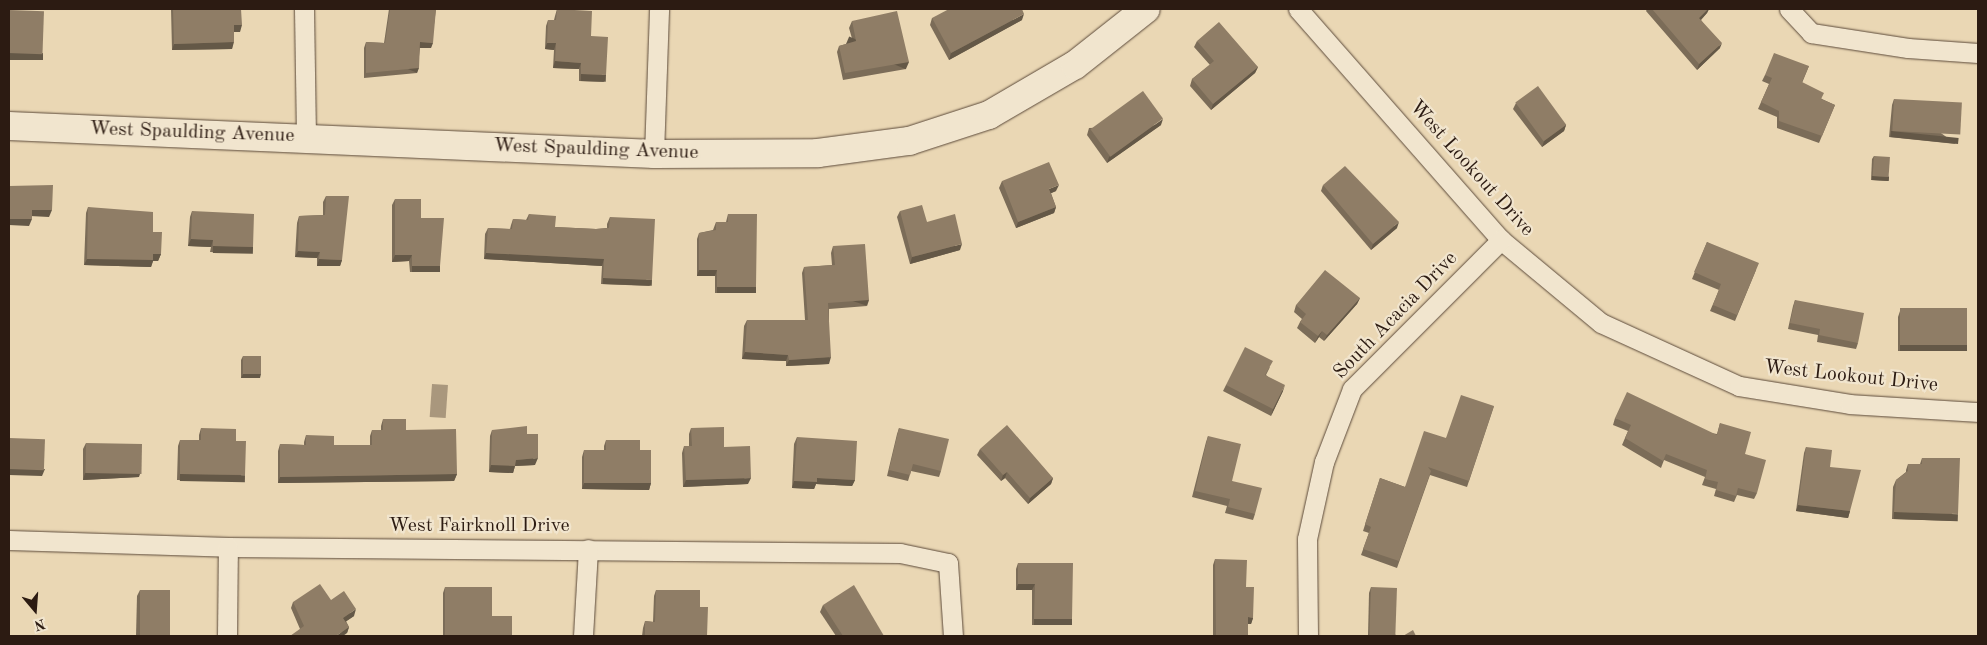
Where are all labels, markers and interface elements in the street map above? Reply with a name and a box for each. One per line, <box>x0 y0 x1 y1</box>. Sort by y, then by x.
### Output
street label: West Lookout Drive <box>1404 96 1538 242</box>
street label: West Spaulding Avenue <box>89 117 295 149</box>
street label: West Spaulding Avenue <box>493 134 699 166</box>
street label: South Acacia Drive <box>1329 247 1463 385</box>
street label: West Lookout Drive <box>1763 356 1939 398</box>
street label: West Fairknoll Drive <box>388 514 570 538</box>
north arrow <box>10 585 60 635</box>
text: N <box>32 616 47 633</box>

